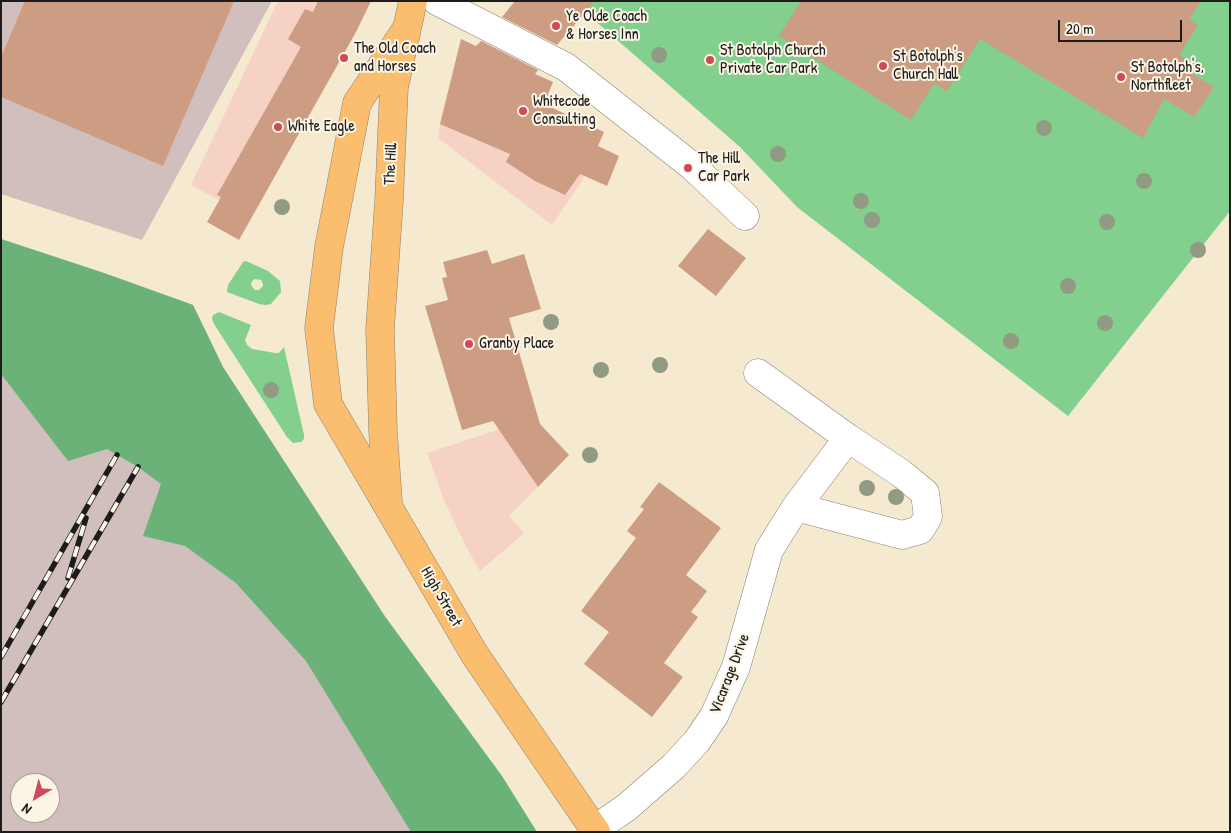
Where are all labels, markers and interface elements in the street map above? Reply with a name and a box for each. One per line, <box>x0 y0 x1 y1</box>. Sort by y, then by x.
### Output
place label: Ye Olde Coach & Horses Inn <box>566 7 647 45</box>
scale bar <box>1061 10 1185 42</box>
text: 20 m <box>1066 18 1093 39</box>
marker: Ye Olde Coach & Horses Inn <box>550 20 562 32</box>
place label: The Old Coach and Horses <box>354 39 436 77</box>
place label: St Botolph Church Private Car Park <box>720 41 826 79</box>
place label: St Botolph's Church Hall <box>893 47 963 85</box>
marker: The Old Coach and Horses <box>338 52 350 64</box>
marker: St Botolph Church Private Car Park <box>704 54 716 66</box>
place label: St Botolph's, Northfleet <box>1131 58 1204 96</box>
marker: St Botolph's Church Hall <box>877 60 889 72</box>
marker: St Botolph's, Northfleet <box>1115 71 1127 83</box>
place label: Whitecode Consulting <box>533 92 596 130</box>
marker: Whitecode Consulting <box>517 105 529 117</box>
place label: White Eagle <box>288 117 355 137</box>
marker: White Eagle <box>272 121 284 133</box>
street label: The Hill <box>380 142 402 186</box>
place label: The Hill Car Park <box>698 149 750 187</box>
marker: The Hill Car Park <box>682 162 694 174</box>
place label: Granby Place <box>479 334 554 354</box>
marker: Granby Place <box>463 338 475 350</box>
street label: High Street <box>416 564 466 630</box>
street label: Vicarage Drive <box>706 631 754 717</box>
north arrow <box>10 773 60 823</box>
text: N <box>18 800 35 819</box>

